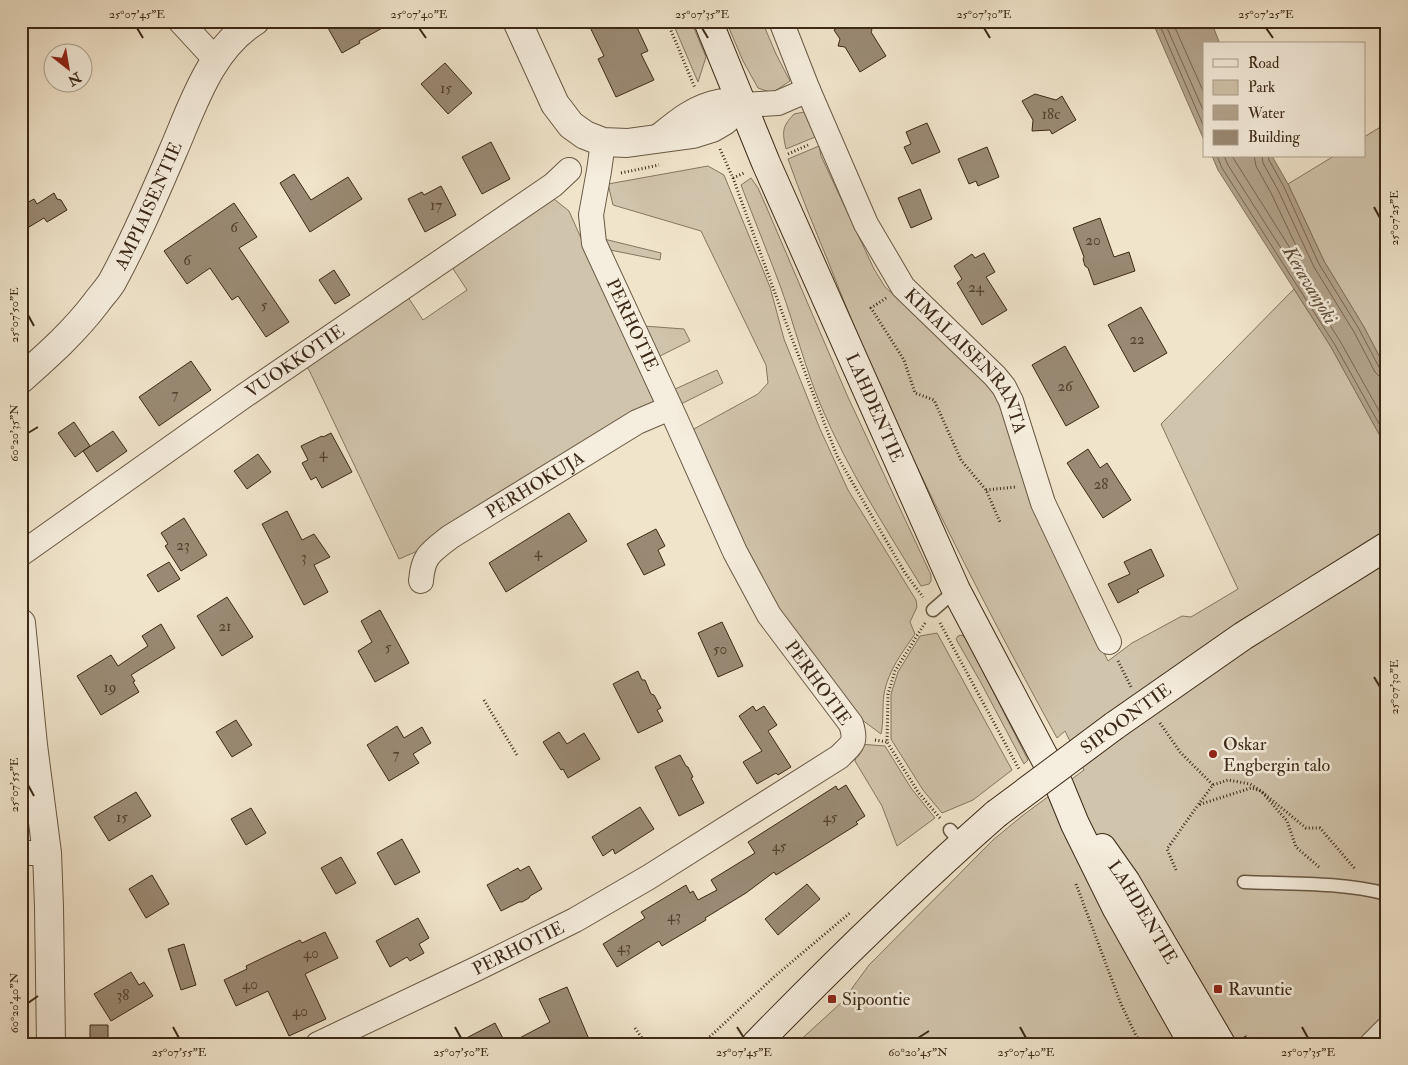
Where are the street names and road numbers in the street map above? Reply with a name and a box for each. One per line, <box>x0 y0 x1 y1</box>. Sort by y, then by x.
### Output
street label: AMPIAISENTIE <box>109 138 187 274</box>
street label: PERHOTIE <box>601 275 663 375</box>
street label: KIMALAISENRANTA <box>900 283 1032 437</box>
street label: VUOKKOTIE <box>241 319 349 403</box>
street label: LAHDENTIE <box>841 349 909 466</box>
street label: PERHOKUJA <box>481 445 589 524</box>
street label: PERHOTIE <box>780 636 856 730</box>
street label: SIPOONTIE <box>1076 678 1176 760</box>
street label: LAHDENTIE <box>1103 856 1183 968</box>
street label: PERHOTIE <box>469 916 568 980</box>

